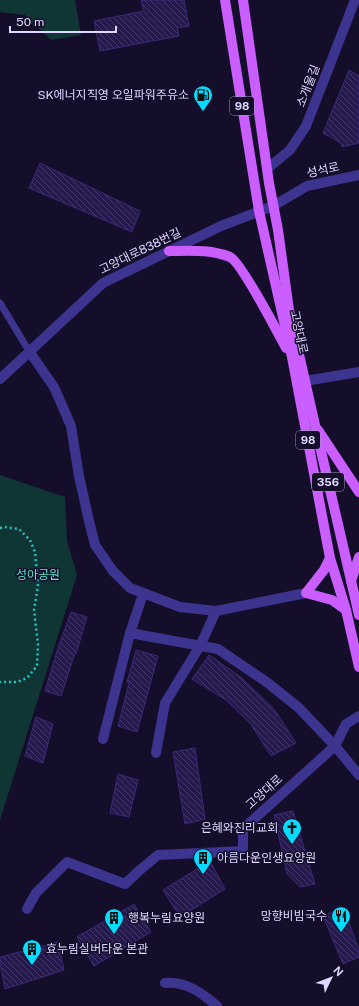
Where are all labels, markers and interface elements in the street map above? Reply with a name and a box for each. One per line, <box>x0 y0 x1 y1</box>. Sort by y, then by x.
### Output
scale bar <box>10 8 116 34</box>
text: 50 m <box>16 15 44 29</box>
street label: 소개울길 <box>294 63 322 109</box>
fuel station icon: SK에너지직영 오일파워주유소 <box>192 84 214 112</box>
place label: SK에너지직영 오일파워주유소 <box>37 88 189 102</box>
road number: 98 <box>230 97 254 115</box>
street label: 성석로 <box>305 159 341 181</box>
street label: 고양대로838번길 <box>97 225 183 277</box>
street label: 고양대로 <box>288 309 310 355</box>
road number: 98 <box>296 431 320 449</box>
road number: 356 <box>312 473 344 491</box>
park label: 성아공원 <box>16 568 60 582</box>
street label: 고양대로 <box>243 772 285 812</box>
church icon: 은혜와진리교회 <box>281 817 303 845</box>
place label: 은혜와진리교회 <box>201 821 278 835</box>
building icon: 아름다운인생요양원 <box>192 847 214 875</box>
place label: 아름다운인생요양원 <box>217 851 316 865</box>
restaurant icon: 망향비빔국수 <box>330 905 352 933</box>
building icon: 행복누림요양원 <box>103 907 125 935</box>
place label: 망향비빔국수 <box>261 909 327 923</box>
place label: 행복누림요양원 <box>128 911 205 925</box>
building icon: 효누림실버타운 본관 <box>21 938 43 966</box>
place label: 효누림실버타운 본관 <box>46 942 148 956</box>
north arrow <box>311 958 351 998</box>
text: N <box>331 964 346 978</box>

